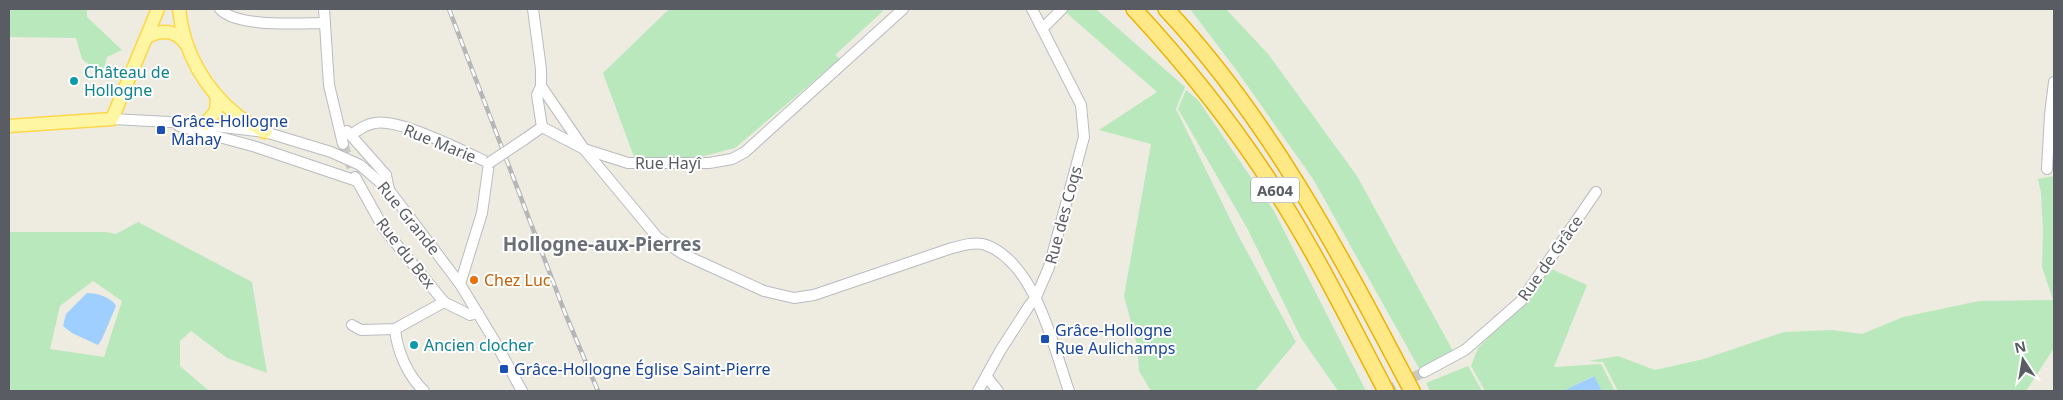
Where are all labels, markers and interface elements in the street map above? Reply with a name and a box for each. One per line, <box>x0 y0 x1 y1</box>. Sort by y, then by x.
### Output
place label: Château de Hollogne <box>84 61 170 101</box>
marker: Château de Hollogne <box>68 75 80 87</box>
place label: Grâce-Hollogne Mahay <box>171 110 288 150</box>
street label: Rue Marie <box>401 119 479 167</box>
marker: Grâce-Hollogne Mahay <box>155 124 167 136</box>
street label: Rue Hayî <box>635 152 702 174</box>
street label: Rue des Coqs <box>1039 163 1087 267</box>
street label: Rue Grande <box>373 177 445 259</box>
road number: A604 <box>1251 178 1299 202</box>
street label: Rue de Grâce <box>1512 211 1588 305</box>
street label: Rue du Bex <box>371 213 441 293</box>
district label: Hollogne-aux-Pierres <box>503 231 701 257</box>
place label: Chez Luc <box>484 269 551 291</box>
marker: Chez Luc <box>468 274 480 286</box>
place label: Grâce-Hollogne Rue Aulichamps <box>1055 319 1175 359</box>
marker: Grâce-Hollogne Rue Aulichamps <box>1039 333 1051 345</box>
place label: Ancien clocher <box>424 334 534 356</box>
north arrow <box>1998 335 2048 385</box>
text: N <box>2013 336 2028 357</box>
marker: Ancien clocher <box>408 339 420 351</box>
place label: Grâce-Hollogne Église Saint-Pierre <box>514 358 770 380</box>
marker: Grâce-Hollogne Église Saint-Pierre <box>498 363 510 375</box>

